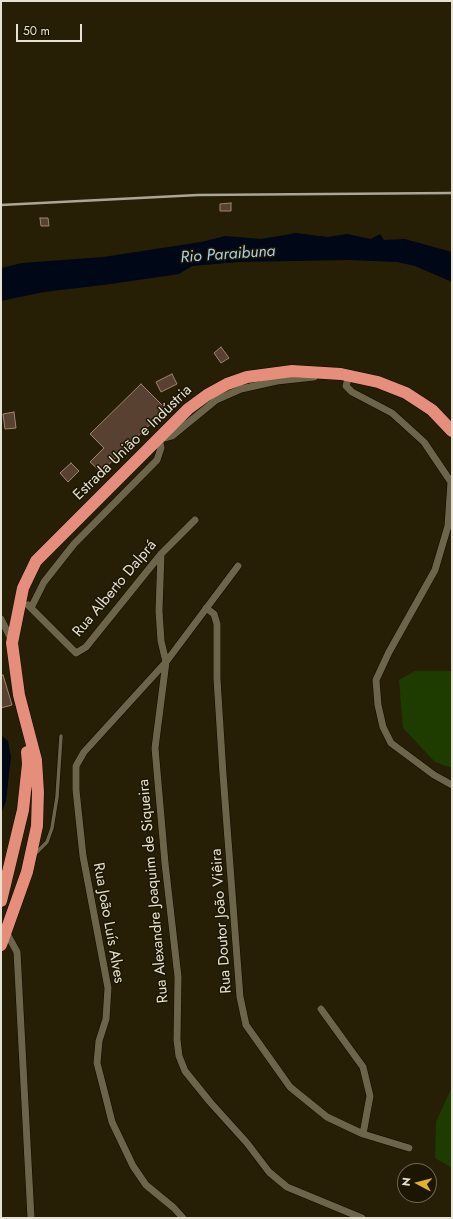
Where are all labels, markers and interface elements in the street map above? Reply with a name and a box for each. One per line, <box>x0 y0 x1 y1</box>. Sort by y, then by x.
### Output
scale bar <box>18 16 84 42</box>
text: 50 m <box>23 22 50 40</box>
water label: Rio Paraibuna <box>180 242 276 268</box>
street label: Estrada União e Indústria <box>70 382 196 504</box>
street label: Rua Alberto Dalprá <box>69 537 161 641</box>
street label: Rua Alexandre Joaquim de Siqueira <box>135 778 173 1004</box>
street label: Rua Doutor João Viêira <box>208 848 236 994</box>
street label: Rua João Luís Alves <box>89 861 127 985</box>
north arrow <box>397 1163 437 1203</box>
text: N <box>398 1176 415 1187</box>

